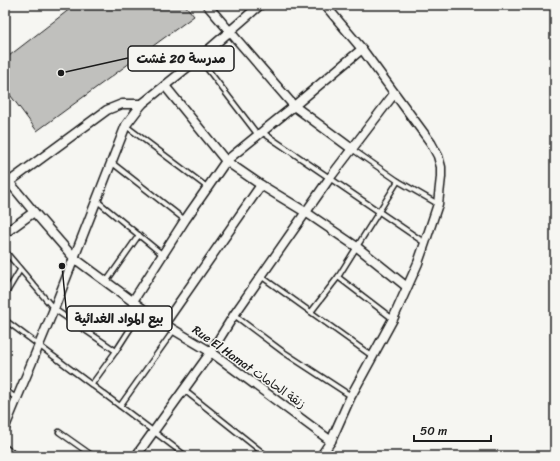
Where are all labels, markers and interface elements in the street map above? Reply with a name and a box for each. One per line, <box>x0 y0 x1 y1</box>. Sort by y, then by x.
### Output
callout: مدرسة 20 غشت <box>128 46 234 71</box>
text: مدرسة 20 غشت <box>136 47 226 70</box>
callout: بيع المواد الغدائية <box>67 306 172 331</box>
text: بيع المواد الغدائية <box>74 307 164 330</box>
street label: Rue El Hamat زنقة الحامات <box>187 319 311 415</box>
scale bar <box>414 417 491 443</box>
text: 50 m <box>420 420 447 442</box>

